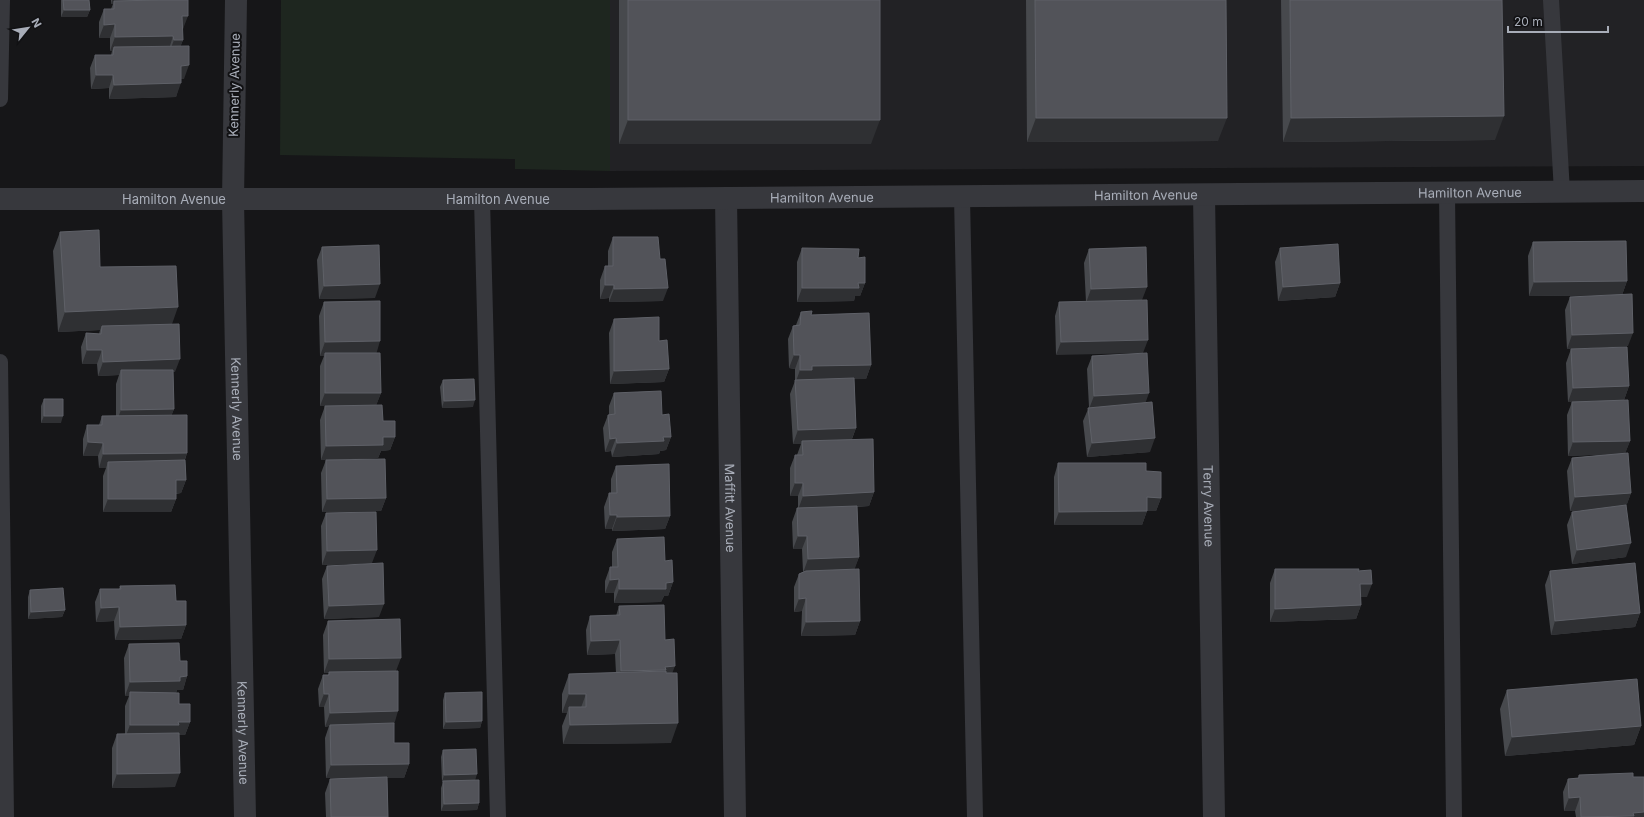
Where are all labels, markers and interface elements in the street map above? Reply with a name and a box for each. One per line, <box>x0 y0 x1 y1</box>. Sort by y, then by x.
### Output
north arrow <box>8 8 48 48</box>
scale bar <box>1508 8 1608 34</box>
text: 20 m <box>1514 14 1543 29</box>
text: N <box>29 16 45 30</box>
street label: Kennerly Avenue <box>225 33 243 137</box>
street label: Hamilton Avenue <box>1418 184 1522 201</box>
street label: Hamilton Avenue <box>1094 186 1198 203</box>
street label: Hamilton Avenue <box>770 189 874 206</box>
street label: Hamilton Avenue <box>122 191 226 207</box>
street label: Hamilton Avenue <box>446 191 550 207</box>
street label: Kennerly Avenue <box>228 357 246 461</box>
street label: Maffitt Avenue <box>722 463 739 553</box>
street label: Terry Avenue <box>1200 465 1218 547</box>
street label: Kennerly Avenue <box>234 681 252 785</box>

